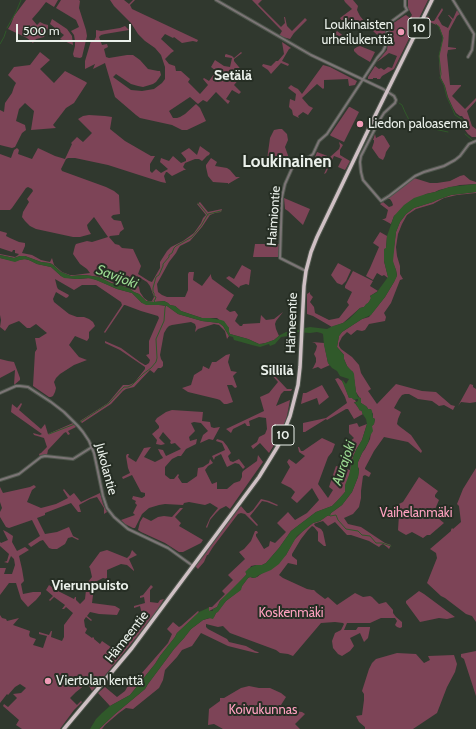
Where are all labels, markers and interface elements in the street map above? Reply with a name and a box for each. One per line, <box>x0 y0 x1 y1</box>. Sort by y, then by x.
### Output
scale bar <box>18 16 133 42</box>
place label: Loukinaisten urheilukenttä <box>321 17 393 48</box>
road number: 10 <box>408 18 430 38</box>
text: 500 m <box>23 23 59 38</box>
marker: Loukinaisten urheilukenttä <box>396 27 406 37</box>
district label: Setälä <box>214 68 252 84</box>
place label: Liedon paloasema <box>368 116 468 132</box>
marker: Liedon paloasema <box>355 119 365 129</box>
district label: Loukinainen <box>242 152 332 172</box>
street label: Haimiontie <box>264 185 284 247</box>
water label: Savijoki <box>94 261 140 293</box>
street label: Hämeentie <box>283 292 301 354</box>
district label: Sillilä <box>261 363 293 379</box>
road number: 10 <box>272 425 294 445</box>
water label: Aurajoki <box>329 439 359 487</box>
street label: Jukolantie <box>92 441 120 497</box>
park label: Vaihelanmäki <box>380 505 452 521</box>
district label: Vierunpuisto <box>51 578 129 594</box>
park label: Koskenmäki <box>258 605 324 621</box>
street label: Hämeentie <box>102 608 152 666</box>
place label: Viertolan kenttä <box>56 673 143 689</box>
marker: Viertolan kenttä <box>43 676 53 686</box>
park label: Koivukunnas <box>229 702 297 718</box>

